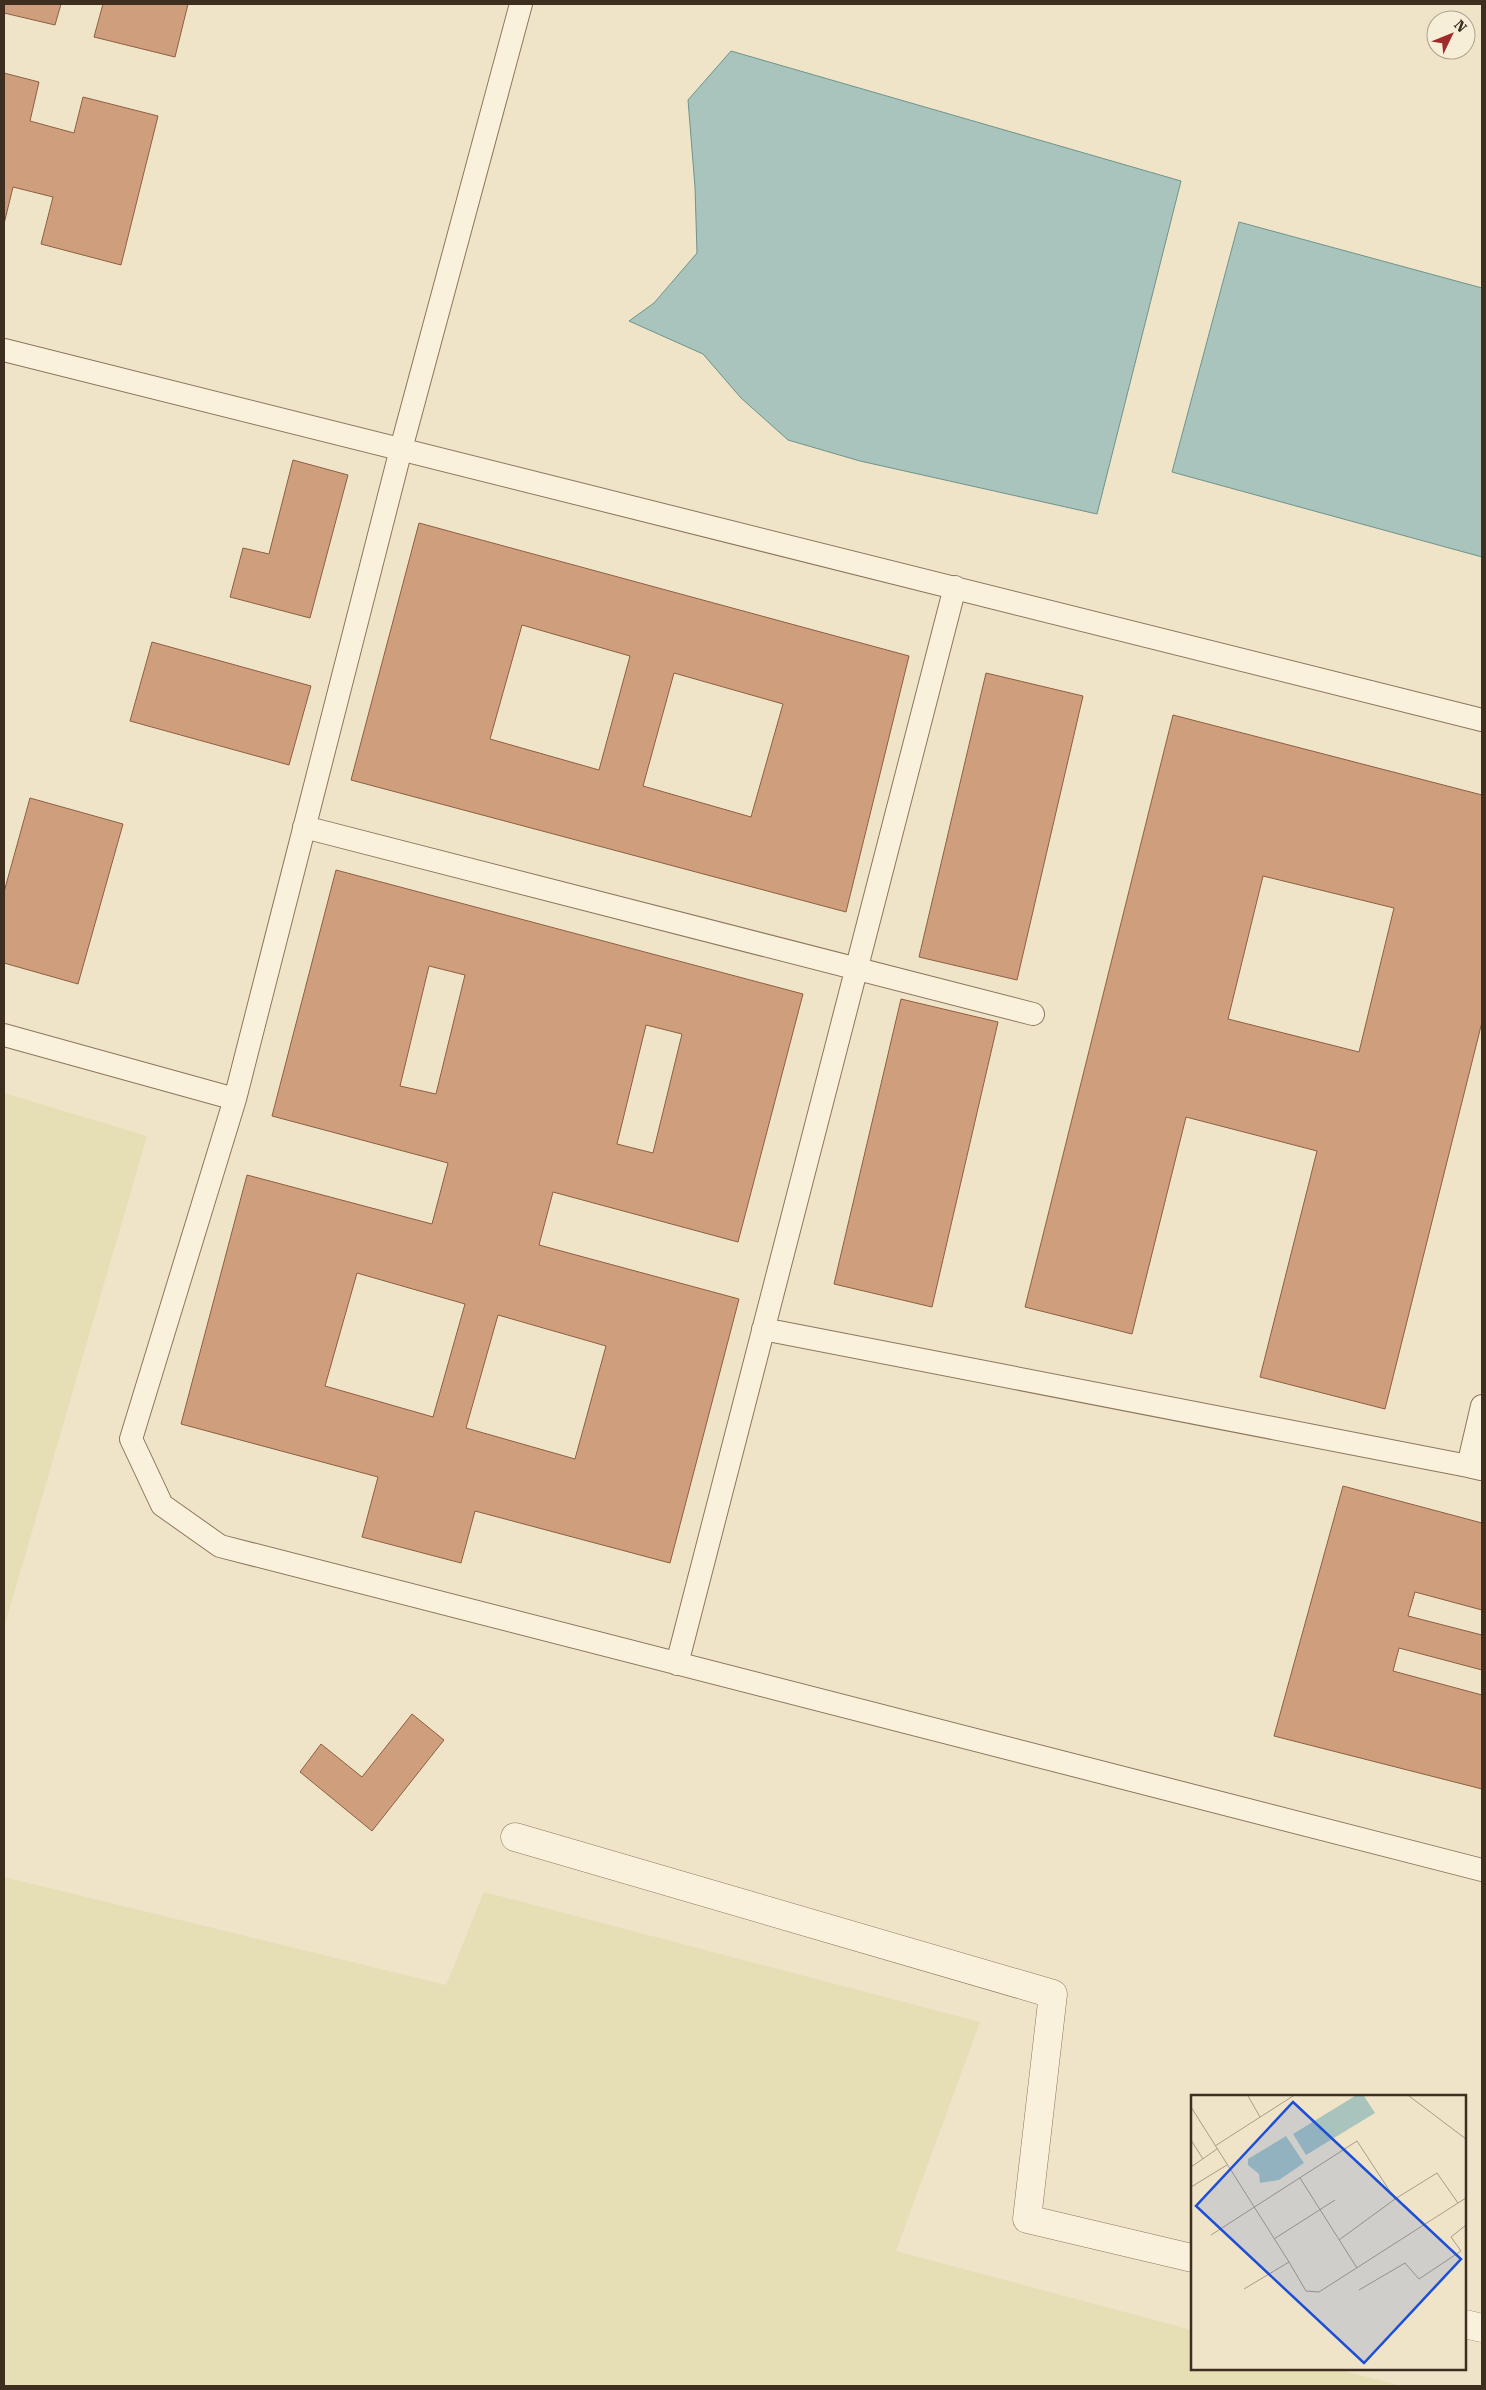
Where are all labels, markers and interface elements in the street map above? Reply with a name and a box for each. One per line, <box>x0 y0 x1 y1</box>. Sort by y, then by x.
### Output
north arrow <box>1426 10 1476 60</box>
text: N <box>1451 17 1470 36</box>
inset map <box>1191 2095 1466 2370</box>

